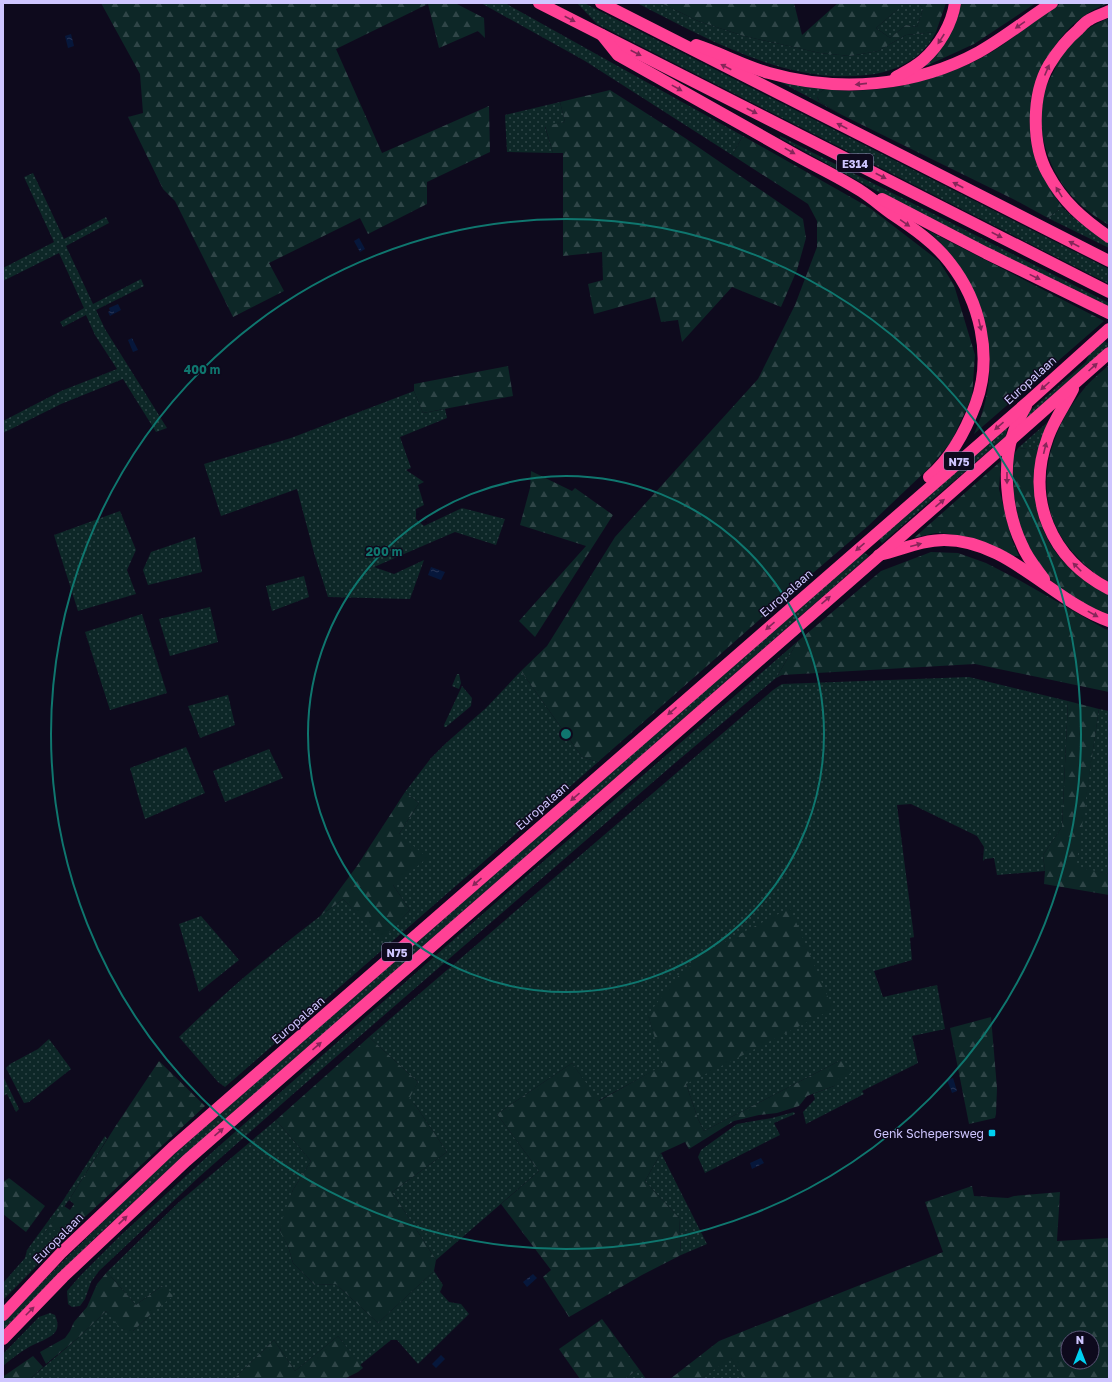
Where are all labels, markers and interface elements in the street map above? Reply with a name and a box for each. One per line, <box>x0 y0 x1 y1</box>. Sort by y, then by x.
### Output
one-way arrow <box>565 16 576 22</box>
one-way arrow <box>1015 21 1025 29</box>
one-way arrow <box>937 34 945 44</box>
one-way arrow <box>631 49 642 56</box>
one-way arrow <box>1045 63 1051 75</box>
one-way arrow <box>721 64 732 70</box>
one-way arrow <box>855 81 867 87</box>
one-way arrow <box>671 84 683 91</box>
one-way arrow <box>747 108 758 114</box>
one-way arrow <box>836 123 848 129</box>
one-way arrow <box>784 148 796 155</box>
road number: E314 <box>837 154 873 172</box>
one-way arrow <box>875 173 887 180</box>
one-way arrow <box>952 182 964 188</box>
one-way arrow <box>1056 187 1063 198</box>
one-way arrow <box>900 219 910 227</box>
one-way arrow <box>991 232 1002 238</box>
one-way arrow <box>1068 240 1080 247</box>
one-way arrow <box>1029 274 1041 280</box>
one-way arrow <box>977 319 983 331</box>
street label: Europalaan <box>1001 353 1059 407</box>
text: 400 m <box>184 362 220 377</box>
one-way arrow <box>1088 363 1098 372</box>
one-way arrow <box>1040 381 1050 391</box>
one-way arrow <box>994 422 1004 431</box>
one-way arrow <box>1042 442 1048 454</box>
road number: N75 <box>944 452 974 470</box>
one-way arrow <box>1004 472 1010 485</box>
one-way arrow <box>934 498 945 507</box>
one-way arrow <box>856 542 865 551</box>
one-way arrow <box>910 542 922 548</box>
text: 200 m <box>366 544 402 559</box>
one-way arrow <box>1072 562 1082 572</box>
street label: Europalaan <box>756 566 816 620</box>
one-way arrow <box>821 596 832 605</box>
one-way arrow <box>1087 611 1098 617</box>
one-way arrow <box>765 621 776 630</box>
one-way arrow <box>668 706 677 715</box>
centre of rings <box>559 727 573 741</box>
street label: Europalaan <box>512 779 572 833</box>
one-way arrow <box>569 792 580 801</box>
one-way arrow <box>471 878 482 887</box>
road number: N75 <box>382 943 412 961</box>
street label: Europalaan <box>268 993 328 1047</box>
one-way arrow <box>311 1042 322 1051</box>
place label: Genk Schepersweg <box>874 1126 984 1141</box>
one-way arrow <box>213 1127 224 1136</box>
marker: Genk Schepersweg <box>987 1128 997 1138</box>
street label: Europalaan <box>30 1210 86 1266</box>
one-way arrow <box>118 1215 128 1225</box>
one-way arrow <box>25 1306 35 1316</box>
north arrow <box>1060 1330 1100 1370</box>
text: N <box>1076 1333 1084 1346</box>

